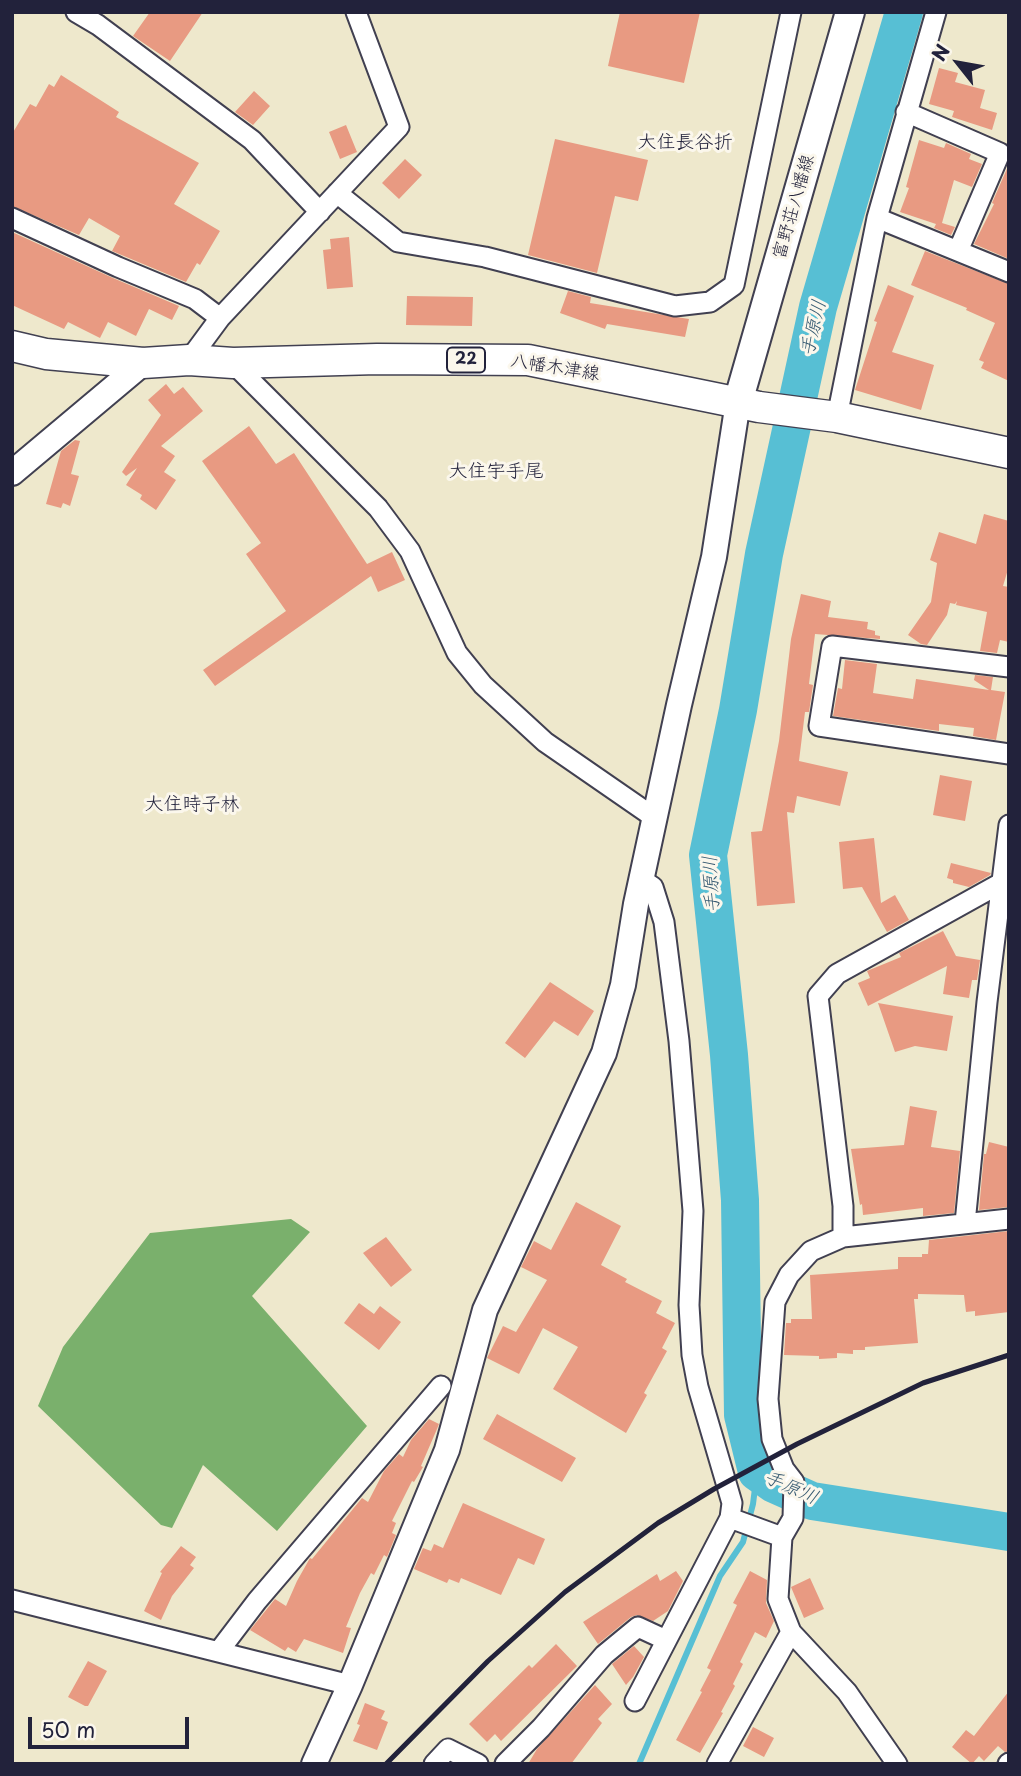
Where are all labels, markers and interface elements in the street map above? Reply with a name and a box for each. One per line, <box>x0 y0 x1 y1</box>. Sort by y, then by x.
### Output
north arrow <box>923 28 993 98</box>
text: N <box>924 39 956 66</box>
district label: 大住長谷折 <box>638 132 732 154</box>
street label: 富野荘八幡線 <box>769 152 819 262</box>
water label: 手原川 <box>796 298 832 358</box>
road number: 22 <box>447 348 485 372</box>
street label: 八幡木津線 <box>509 350 601 386</box>
district label: 大住宇手尾 <box>449 461 543 483</box>
district label: 大住時子林 <box>145 794 239 816</box>
water label: 手原川 <box>699 855 725 913</box>
water label: 手原川 <box>760 1466 822 1510</box>
scale bar <box>32 1702 192 1746</box>
text: 50 m <box>41 1713 95 1745</box>

